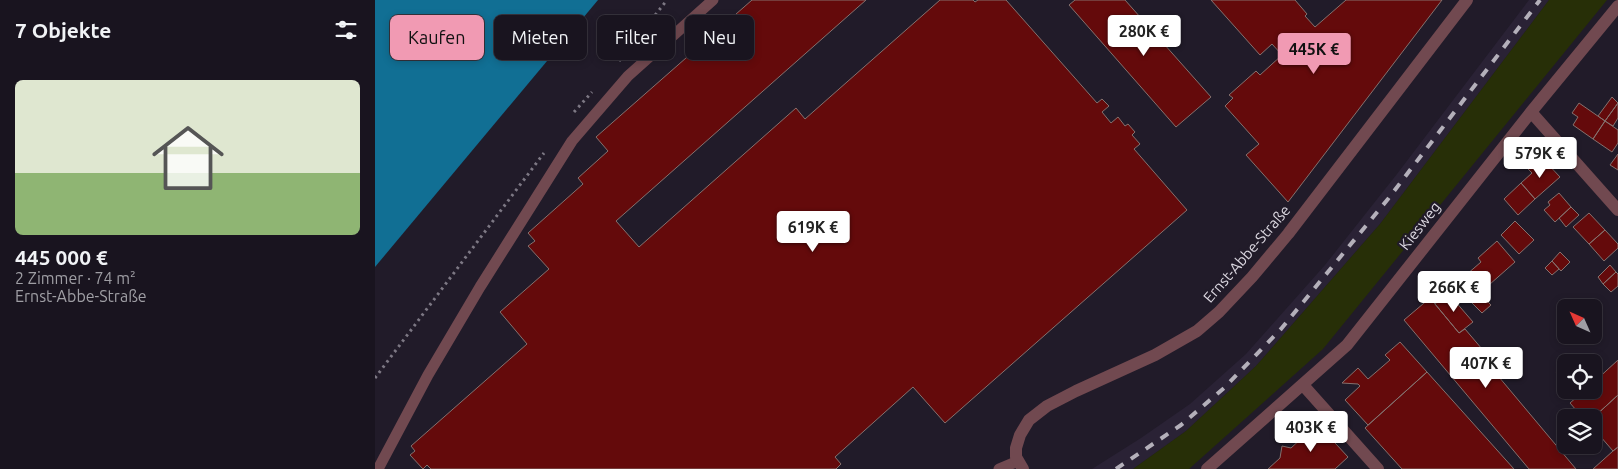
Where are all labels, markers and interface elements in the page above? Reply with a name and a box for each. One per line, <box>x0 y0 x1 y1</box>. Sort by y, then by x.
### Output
chip: Kaufen <box>390 15 484 60</box>
chip: Mieten <box>494 15 587 60</box>
chip: Filter <box>597 15 675 60</box>
chip: Neu <box>685 15 754 60</box>
pin: 280K € <box>1103 15 1185 57</box>
icon: filters <box>332 16 360 44</box>
text: 7 Objekte <box>15 18 111 42</box>
text: 280K € <box>1119 22 1169 40</box>
pin: 445K € <box>1273 32 1355 75</box>
text: 445K € <box>1289 40 1339 58</box>
icon: home <box>143 113 233 203</box>
pin: 579K € <box>1499 136 1581 179</box>
text: 579K € <box>1515 144 1565 162</box>
street label: Kiesweg <box>1396 198 1444 253</box>
street label: Ernst-Abbe-Straße <box>1200 202 1294 306</box>
pin: 619K € <box>772 210 854 253</box>
text: 619K € <box>788 218 838 236</box>
text: 445 000 € <box>15 245 108 269</box>
text: 2 Zimmer · 74 m² <box>15 269 136 287</box>
pin: 266K € <box>1413 270 1495 313</box>
text: 266K € <box>1429 278 1479 296</box>
text: Ernst-Abbe-Straße <box>15 287 147 305</box>
north arrow <box>1557 299 1603 344</box>
map controls <box>1557 299 1602 454</box>
pin: 407K € <box>1445 346 1527 389</box>
text: 407K € <box>1461 354 1511 372</box>
button: locate <box>1557 354 1602 399</box>
button: layers <box>1557 409 1602 454</box>
pin: 403K € <box>1270 410 1352 453</box>
text: 403K € <box>1286 418 1336 436</box>

